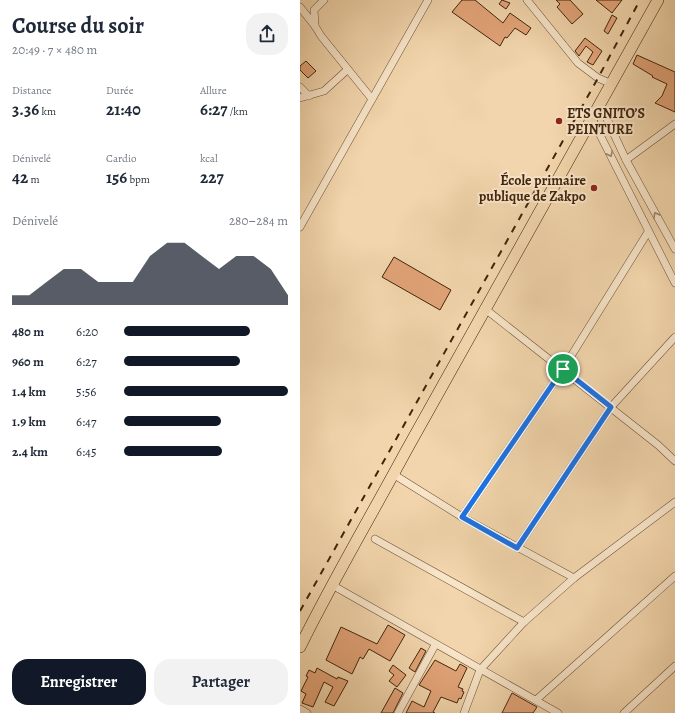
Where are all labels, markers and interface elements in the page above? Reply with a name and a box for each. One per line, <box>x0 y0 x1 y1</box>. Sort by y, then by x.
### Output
text: Course du soir <box>12 11 144 41</box>
button: share <box>246 13 288 55</box>
text: 20:49 · 7 × 480 m <box>12 41 97 58</box>
text: Distance <box>12 83 51 98</box>
text: Durée <box>106 83 134 98</box>
text: Allure <box>200 83 227 98</box>
text: 3.36 <box>12 98 39 121</box>
text: 21:40 <box>106 98 141 121</box>
text: 6:27 <box>200 98 227 121</box>
text: km <box>39 104 56 119</box>
text: /km <box>227 104 248 119</box>
place label: ETS GNITO’S PEINTURE <box>567 104 645 139</box>
marker: ETS GNITO’S PEINTURE <box>554 116 564 126</box>
one-way arrow <box>605 150 613 158</box>
text: Dénivelé <box>12 151 51 166</box>
text: Cardio <box>106 151 137 166</box>
text: kcal <box>200 151 218 166</box>
text: 42 <box>12 166 28 189</box>
text: 156 <box>106 166 127 189</box>
text: 227 <box>200 166 224 189</box>
place label: École primaire publique de Zakpo <box>479 171 587 206</box>
text: m <box>28 172 40 187</box>
text: bpm <box>127 172 150 187</box>
marker: École primaire publique de Zakpo <box>589 183 599 193</box>
text: Dénivelé <box>12 212 58 229</box>
text: 280–284 m <box>229 212 288 229</box>
one-way arrow <box>654 212 661 219</box>
text: 480 m <box>12 323 44 340</box>
text: 6:20 <box>76 323 98 340</box>
pin <box>546 352 580 386</box>
text: 960 m <box>12 353 44 370</box>
text: 6:27 <box>76 353 97 370</box>
icon: arrive <box>552 358 574 380</box>
text: 1.4 km <box>12 383 46 400</box>
text: 5:56 <box>76 383 96 400</box>
text: 1.9 km <box>12 413 46 430</box>
text: 6:47 <box>76 413 96 430</box>
text: 2.4 km <box>12 443 48 460</box>
text: 6:45 <box>76 443 97 460</box>
button: Enregistrer <box>12 659 146 705</box>
button: Partager <box>154 659 288 705</box>

